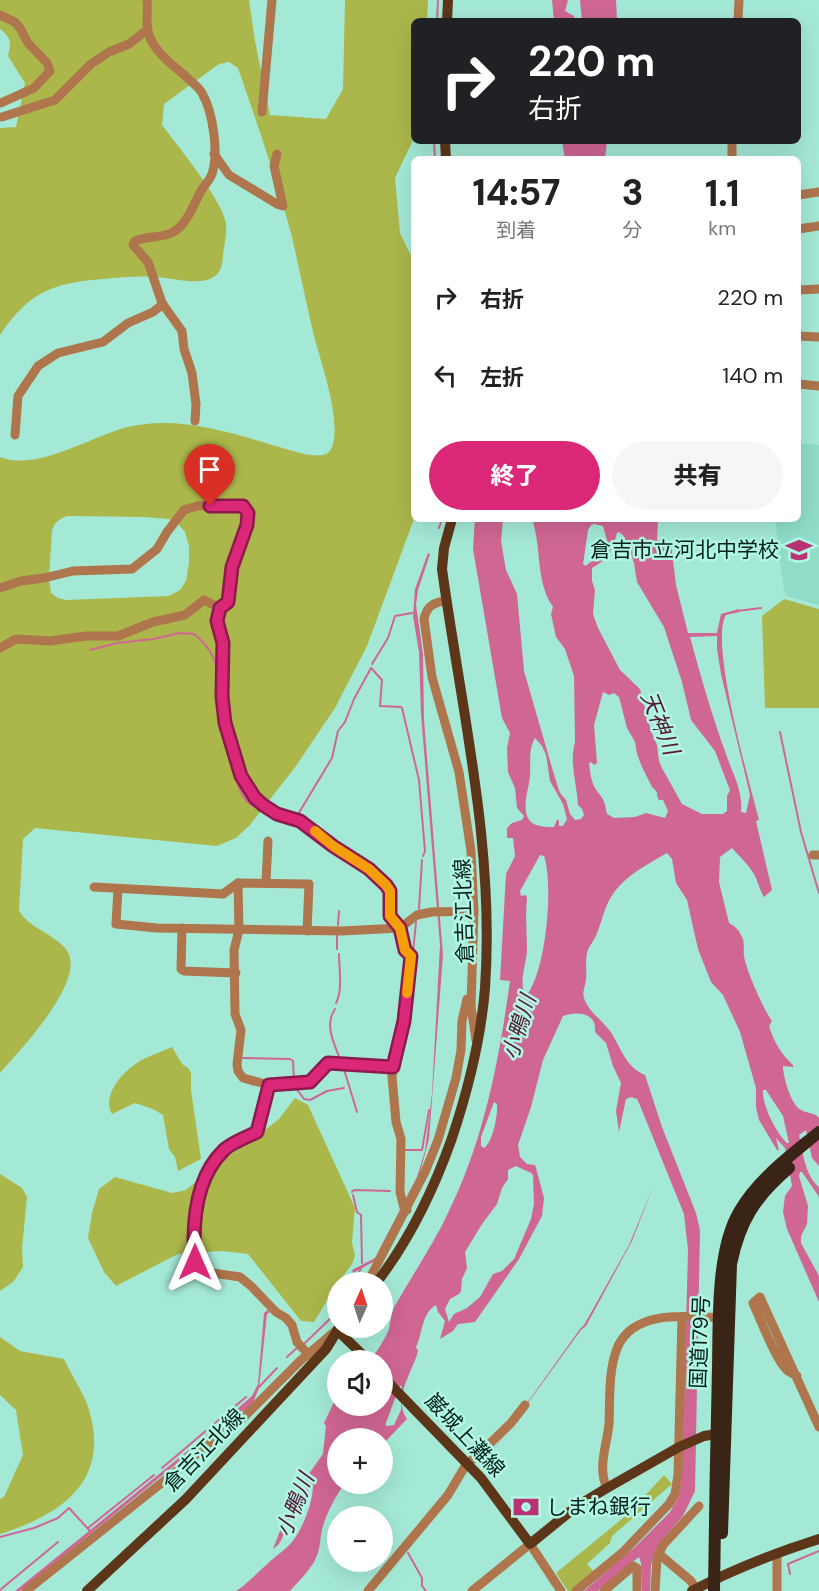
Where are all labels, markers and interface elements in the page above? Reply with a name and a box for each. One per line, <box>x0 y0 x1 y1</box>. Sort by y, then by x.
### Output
text: 220 m <box>528 34 655 89</box>
icon: right <box>429 42 507 120</box>
text: 右折 <box>528 91 582 126</box>
text: 14:57 <box>472 169 560 216</box>
text: 3 <box>622 169 643 216</box>
text: 1.1 <box>705 170 740 217</box>
text: km <box>708 215 736 241</box>
text: 到着 <box>496 217 536 243</box>
text: 分 <box>623 217 643 243</box>
icon: right <box>429 281 462 314</box>
text: 220 m <box>717 283 783 312</box>
text: 右折 <box>480 285 524 314</box>
icon: left <box>429 359 462 392</box>
text: 140 m <box>722 361 783 390</box>
text: 左折 <box>480 363 524 392</box>
button: 終了 <box>429 441 600 510</box>
button: 共有 <box>612 441 783 510</box>
pin <box>184 444 235 506</box>
icon: arrive <box>193 453 226 486</box>
school or university icon: 倉吉市立河北中学校 <box>784 535 814 565</box>
place label: 倉吉市立河北中学校 <box>590 536 779 564</box>
water label: 天神川 <box>634 687 687 761</box>
street label: 倉吉江北線 <box>448 858 480 964</box>
water label: 小鴨川 <box>495 989 543 1063</box>
position arrow <box>163 1230 227 1294</box>
north arrow <box>327 1272 393 1338</box>
map controls <box>327 1272 393 1572</box>
street label: 国道179号 <box>684 1295 716 1389</box>
button: sound <box>327 1350 393 1416</box>
street label: 巌城上灘線 <box>419 1387 511 1483</box>
street label: 倉吉江北線 <box>157 1403 251 1497</box>
button: + <box>327 1428 393 1494</box>
water label: 小鴨川 <box>269 1467 322 1541</box>
bank icon: しまね銀行 <box>511 1492 541 1522</box>
place label: しまね銀行 <box>546 1493 651 1521</box>
button: − <box>327 1506 393 1572</box>

